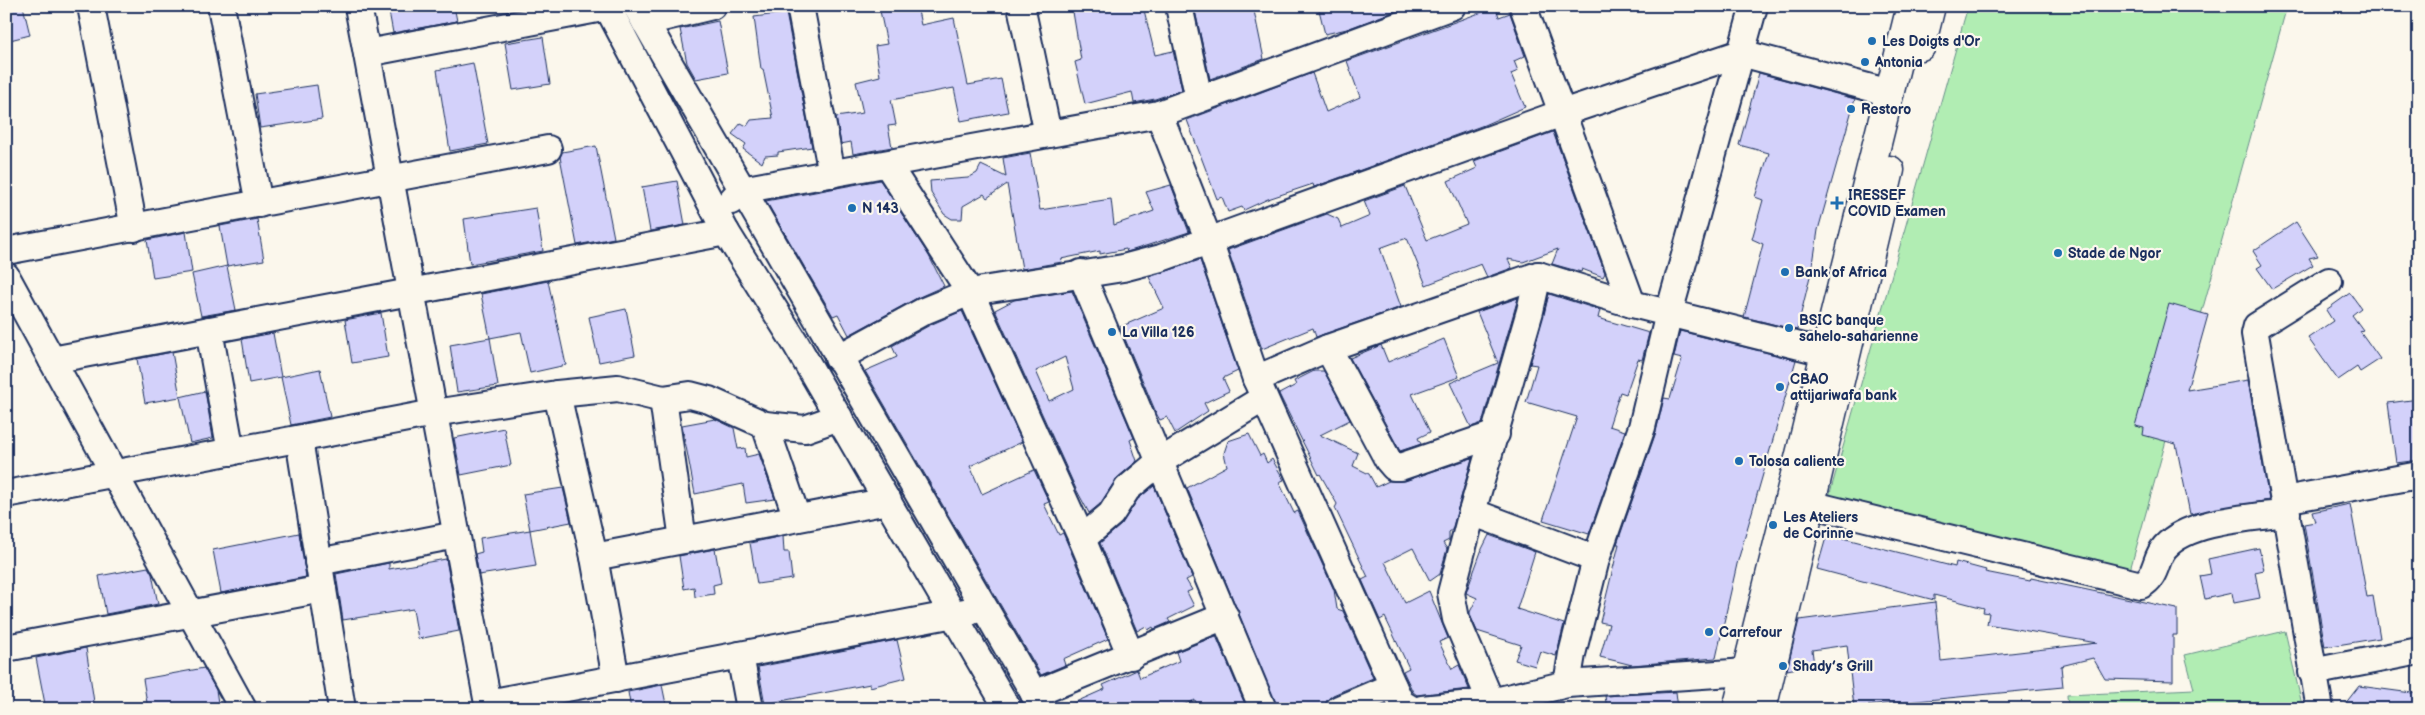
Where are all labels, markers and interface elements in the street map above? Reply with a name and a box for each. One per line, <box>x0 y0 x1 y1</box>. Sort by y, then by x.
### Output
place label: Les Doigts d'Or <box>1882 33 1981 50</box>
marker: Les Doigts d'Or <box>1866 35 1878 47</box>
place label: Antonia <box>1874 54 1923 71</box>
marker: Antonia <box>1859 56 1871 68</box>
place label: Restoro <box>1861 101 1911 118</box>
marker: Restoro <box>1845 103 1857 115</box>
place label: IRESSEF COVID Examen <box>1848 187 1946 220</box>
marker: IRESSEF COVID Examen <box>1830 196 1844 210</box>
place label: N 143 <box>862 200 899 217</box>
marker: N 143 <box>846 202 858 214</box>
place label: Stade de Ngor <box>2068 245 2161 262</box>
marker: Stade de Ngor <box>2052 247 2064 259</box>
place label: Bank of Africa <box>1795 264 1887 281</box>
marker: Bank of Africa <box>1779 266 1791 278</box>
place label: BSIC banque sahelo-saharienne <box>1799 312 1918 345</box>
marker: BSIC banque sahelo-saharienne <box>1783 322 1795 334</box>
place label: La Villa 126 <box>1122 324 1194 341</box>
marker: La Villa 126 <box>1106 326 1118 338</box>
place label: CBAO attijariwafa bank <box>1790 371 1897 404</box>
marker: CBAO attijariwafa bank <box>1774 381 1786 393</box>
place label: Tolosa caliente <box>1749 453 1845 470</box>
marker: Tolosa caliente <box>1733 455 1745 467</box>
place label: Les Ateliers de Corinne <box>1783 509 1858 542</box>
marker: Les Ateliers de Corinne <box>1767 519 1779 531</box>
place label: Carrefour <box>1719 624 1783 641</box>
marker: Carrefour <box>1703 626 1715 638</box>
place label: Shady’s Grill <box>1793 658 1873 675</box>
marker: Shady’s Grill <box>1777 660 1789 672</box>

